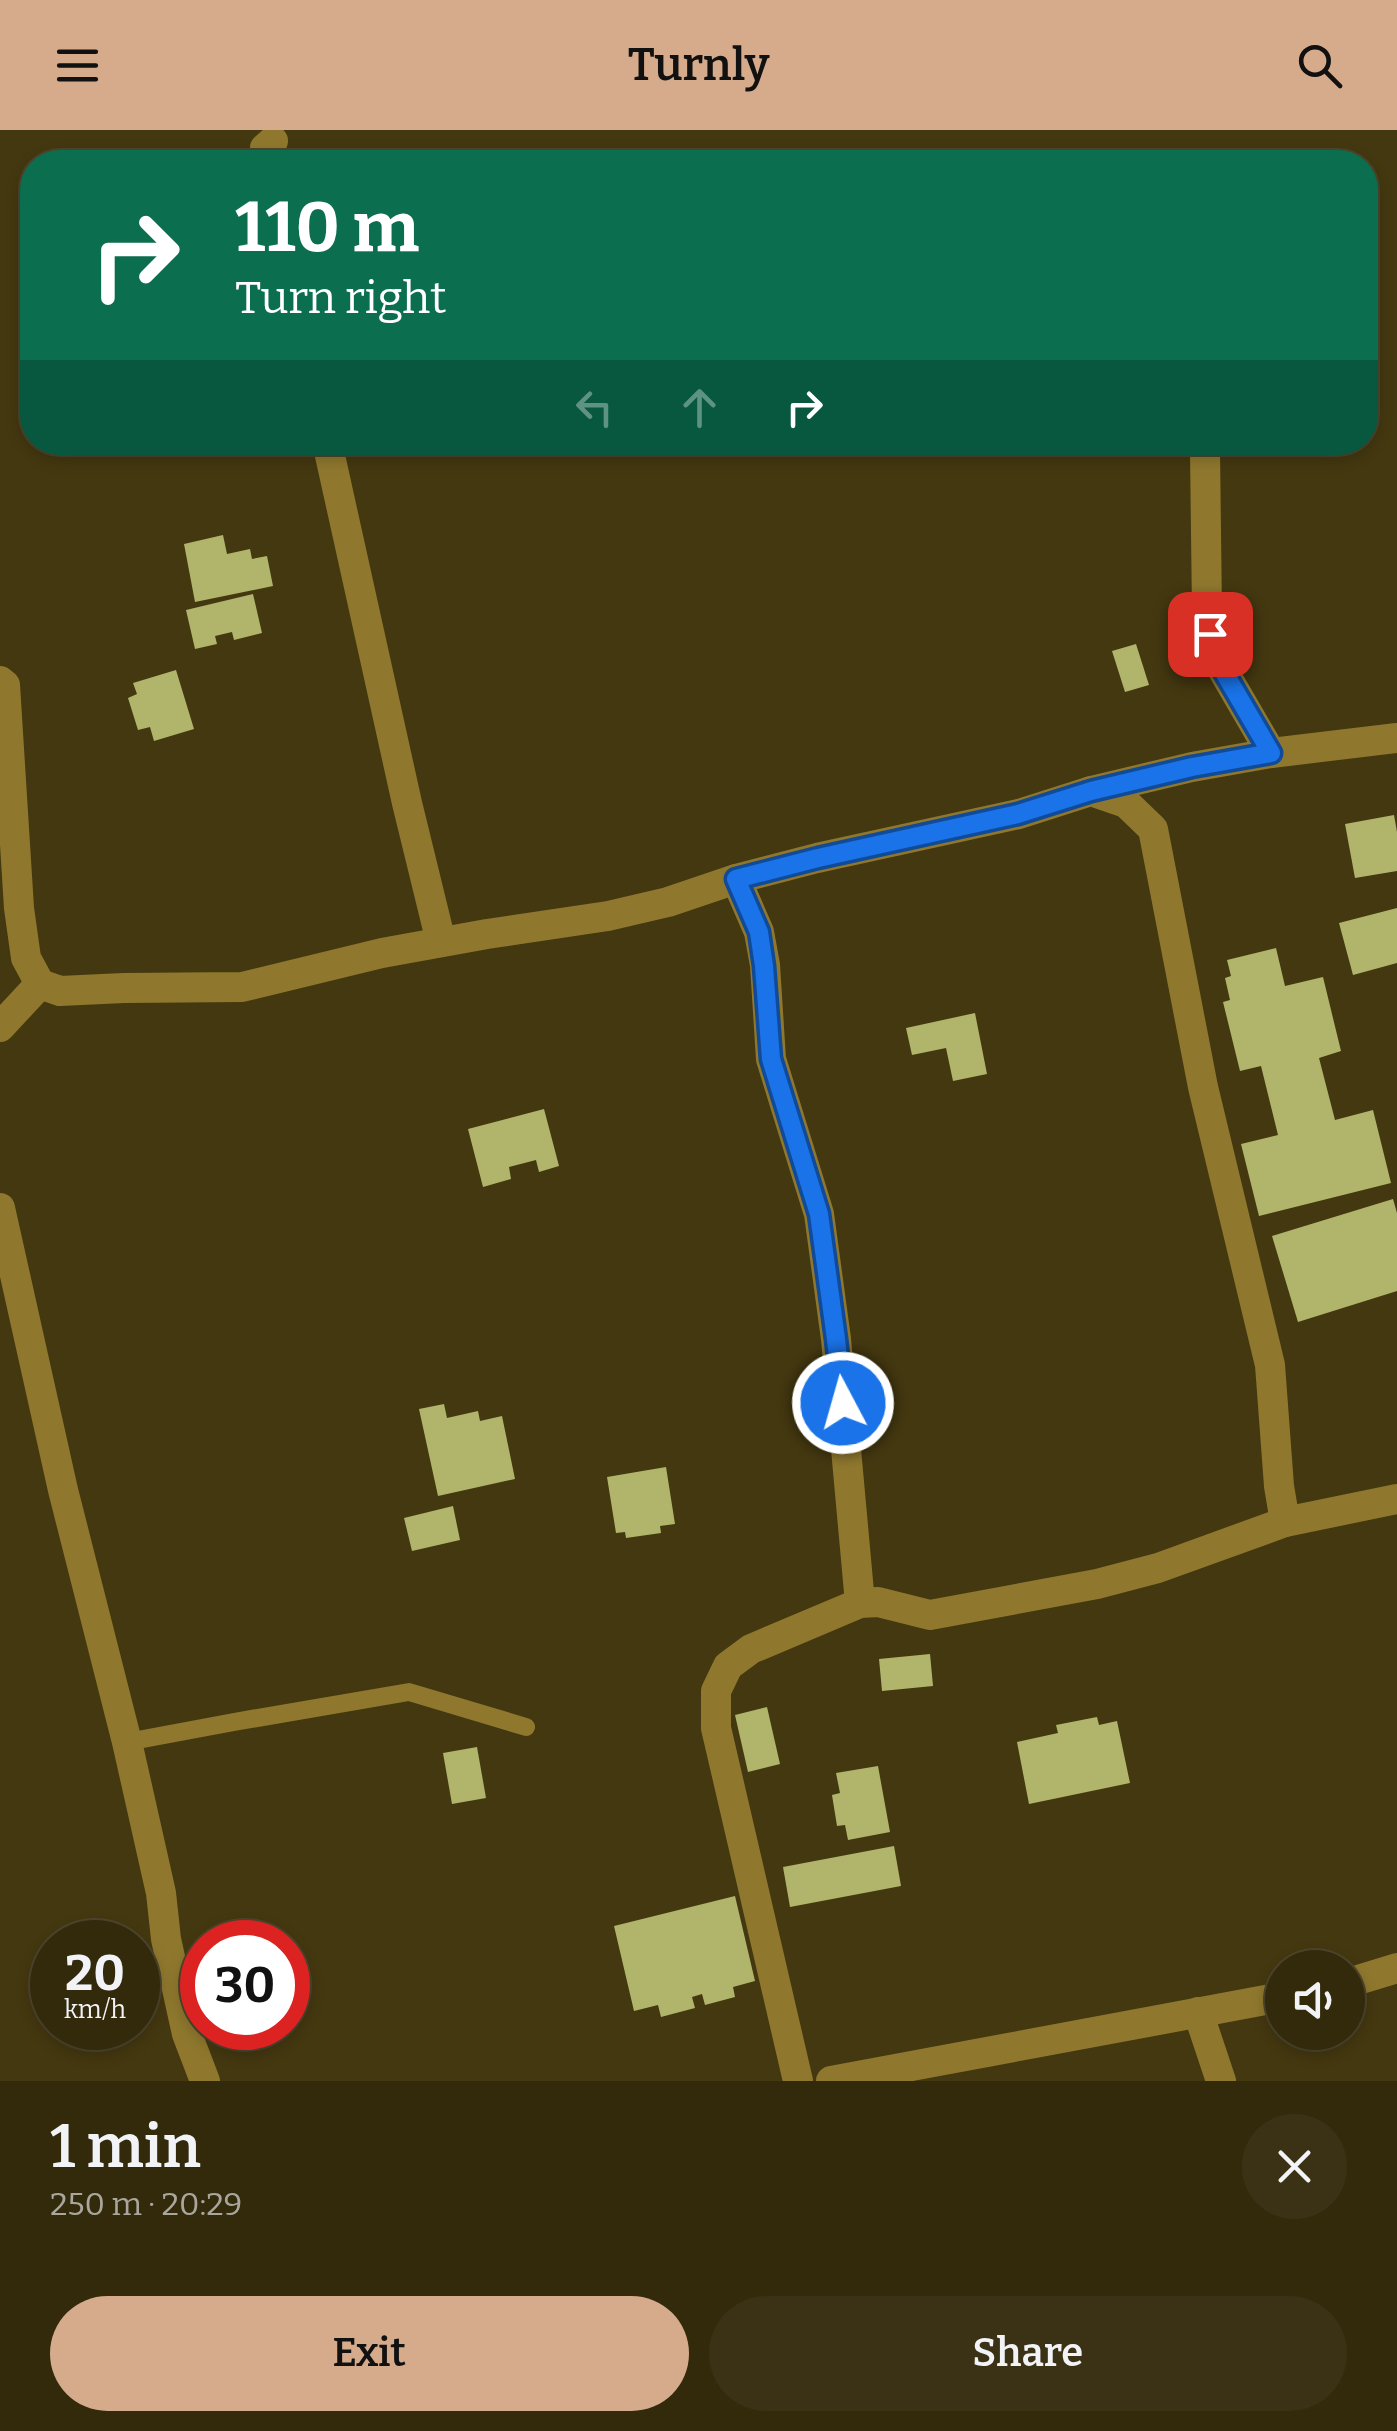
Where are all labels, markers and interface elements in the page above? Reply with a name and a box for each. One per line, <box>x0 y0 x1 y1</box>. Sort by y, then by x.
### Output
icon: menu <box>50 38 105 93</box>
text: Turnly <box>628 38 769 92</box>
icon: search <box>1292 38 1347 93</box>
text: 110 m <box>235 186 419 270</box>
icon: right <box>70 190 200 320</box>
text: Turn right <box>235 271 447 325</box>
icon: left <box>567 380 622 435</box>
icon: ahead <box>672 380 727 435</box>
icon: right <box>777 380 832 435</box>
pin <box>1168 592 1253 677</box>
icon: arrive <box>1183 607 1238 662</box>
position arrow <box>791 1351 895 1455</box>
speed limit sign: 30 <box>180 1920 310 2050</box>
text: 20 <box>65 1943 125 2003</box>
map controls <box>1265 1950 1365 2050</box>
button: sound <box>1265 1950 1365 2050</box>
text: km/h <box>64 1995 126 2025</box>
text: 1 min <box>50 2111 201 2183</box>
button: close <box>1242 2114 1347 2219</box>
text: 250 m · 20:29 <box>50 2185 242 2223</box>
button: Exit <box>50 2296 689 2411</box>
button: Share <box>709 2296 1347 2411</box>

